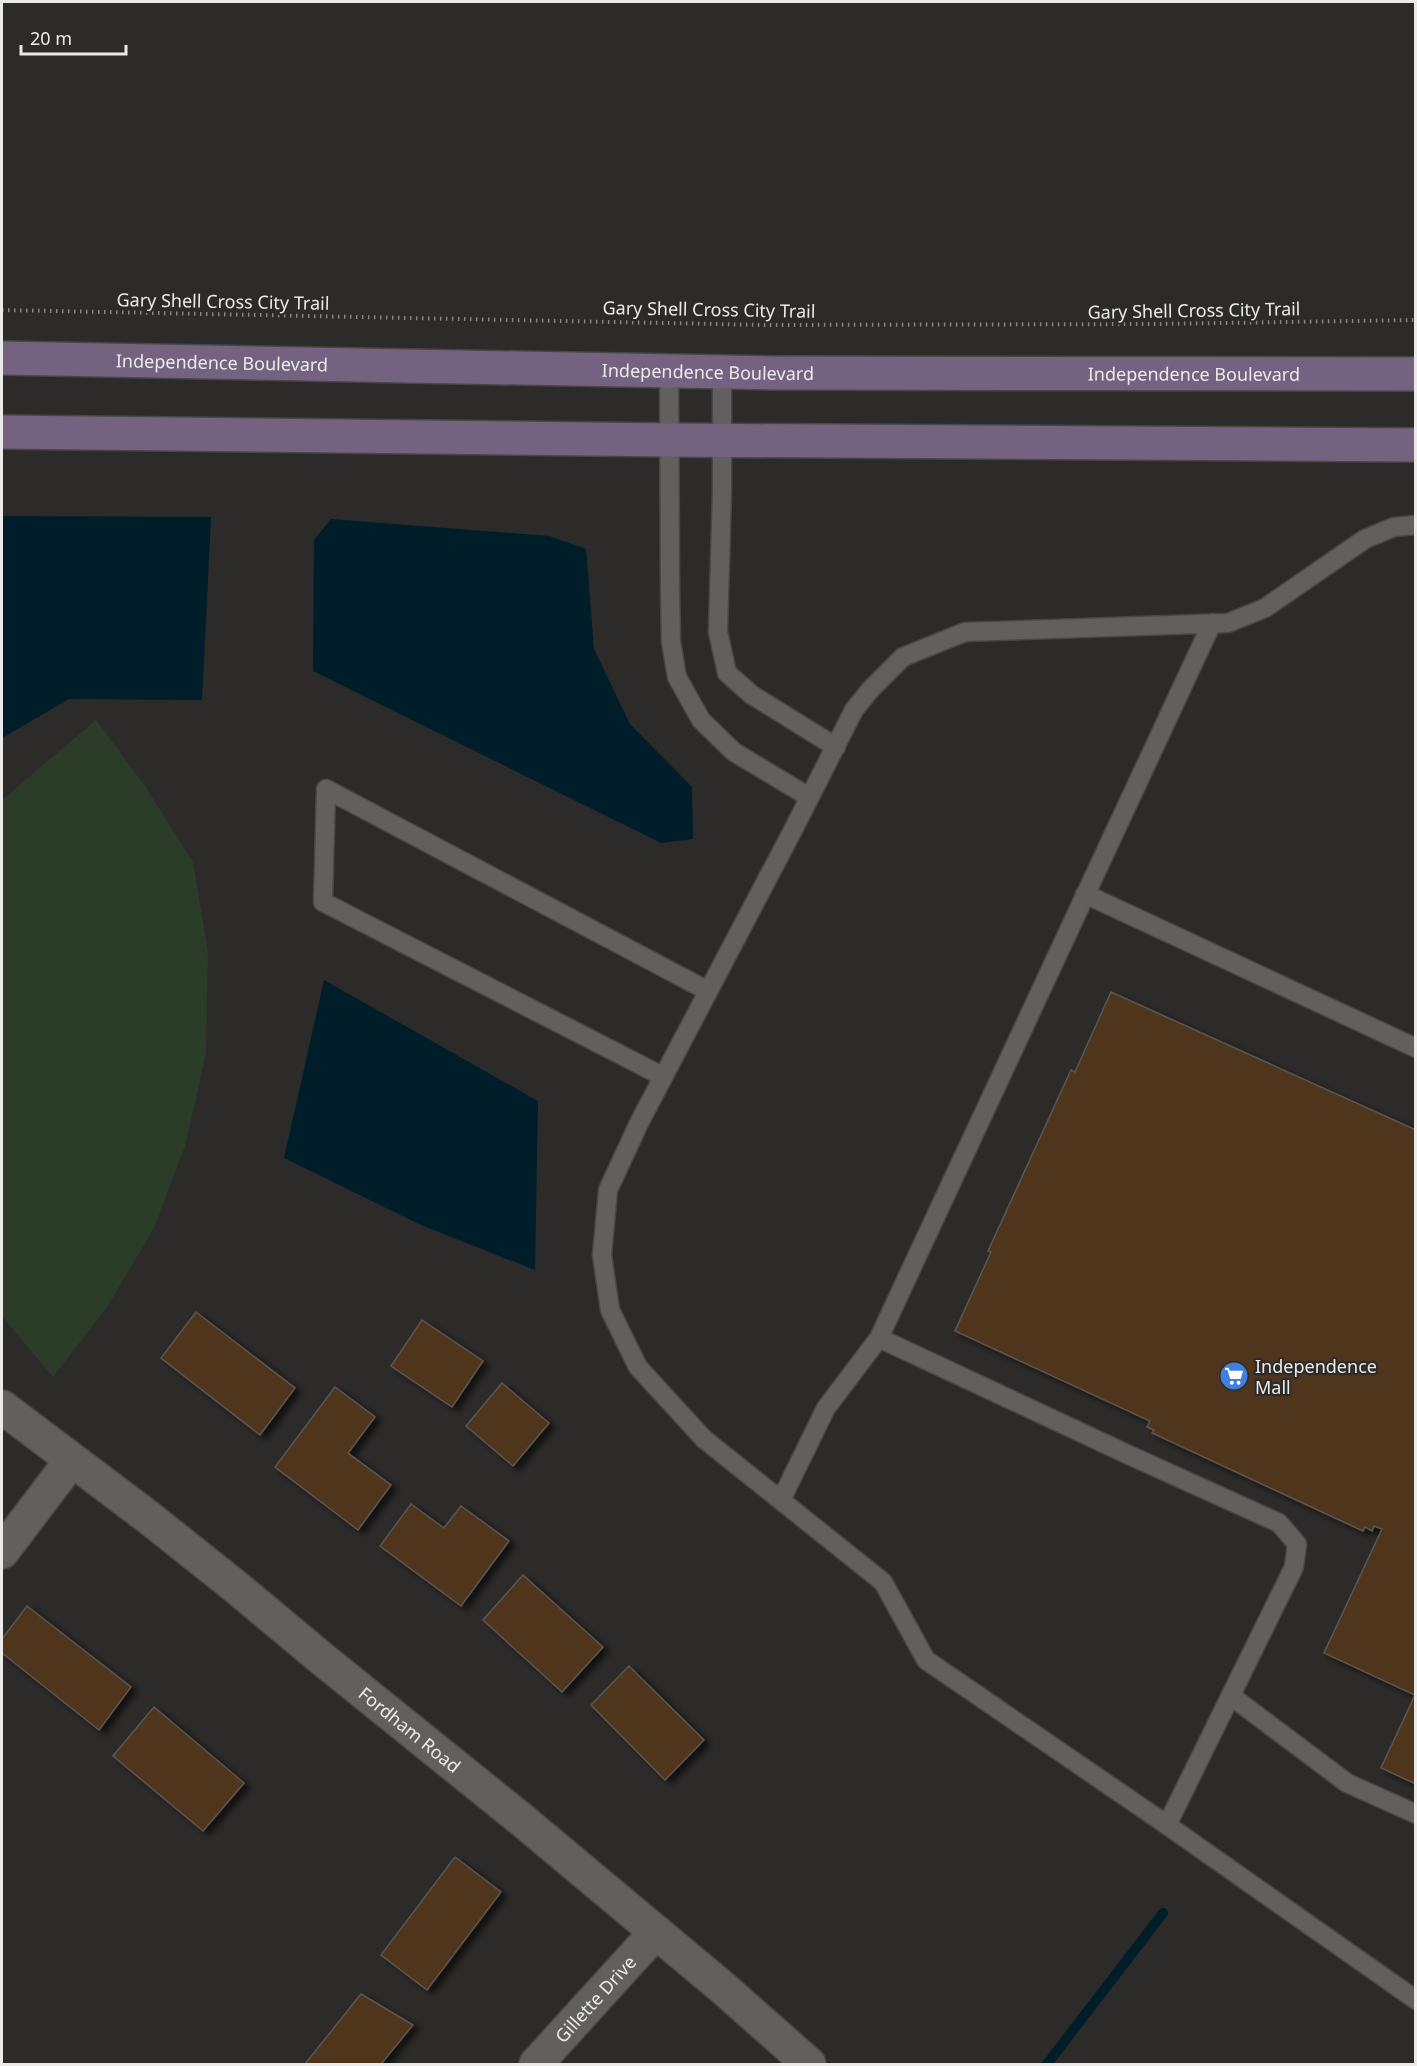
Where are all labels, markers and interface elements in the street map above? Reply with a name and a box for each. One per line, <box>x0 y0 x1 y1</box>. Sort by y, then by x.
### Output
scale bar <box>21 18 126 56</box>
text: 20 m <box>30 26 72 50</box>
street label: Gary Shell Cross City Trail <box>116 287 330 315</box>
street label: Gary Shell Cross City Trail <box>602 295 816 323</box>
street label: Gary Shell Cross City Trail <box>1087 296 1301 324</box>
street label: Independence Boulevard <box>116 348 328 376</box>
street label: Independence Boulevard <box>602 358 814 385</box>
street label: Independence Boulevard <box>1088 361 1300 386</box>
place label: Independence Mall <box>1255 1354 1377 1399</box>
supermarket icon: Independence Mall <box>1218 1360 1250 1392</box>
street label: Fordham Road <box>354 1681 466 1778</box>
street label: Gillette Drive <box>549 1950 641 2048</box>

